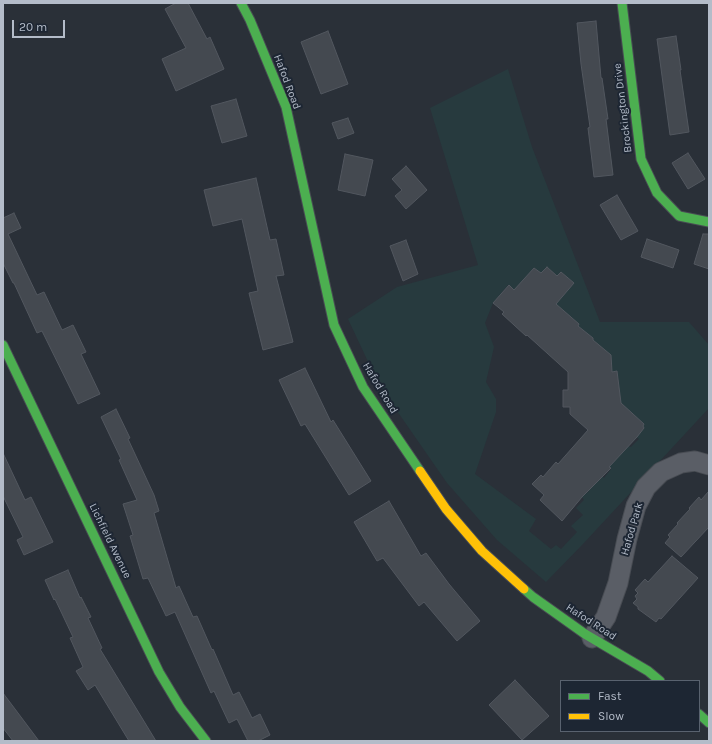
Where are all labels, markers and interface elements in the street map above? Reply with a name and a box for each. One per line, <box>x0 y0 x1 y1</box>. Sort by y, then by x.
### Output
scale bar <box>14 12 67 38</box>
text: 20 m <box>19 20 47 34</box>
street label: Hafod Road <box>271 53 303 111</box>
street label: Brockington Drive <box>611 63 635 153</box>
street label: Hafod Road <box>359 360 401 416</box>
street label: Lichfield Avenue <box>86 501 134 581</box>
street label: Hafod Park <box>618 501 646 557</box>
street label: Hafod Road <box>563 601 619 643</box>
legend <box>560 680 700 732</box>
text: Fast <box>598 689 621 703</box>
text: Slow <box>598 709 624 723</box>

